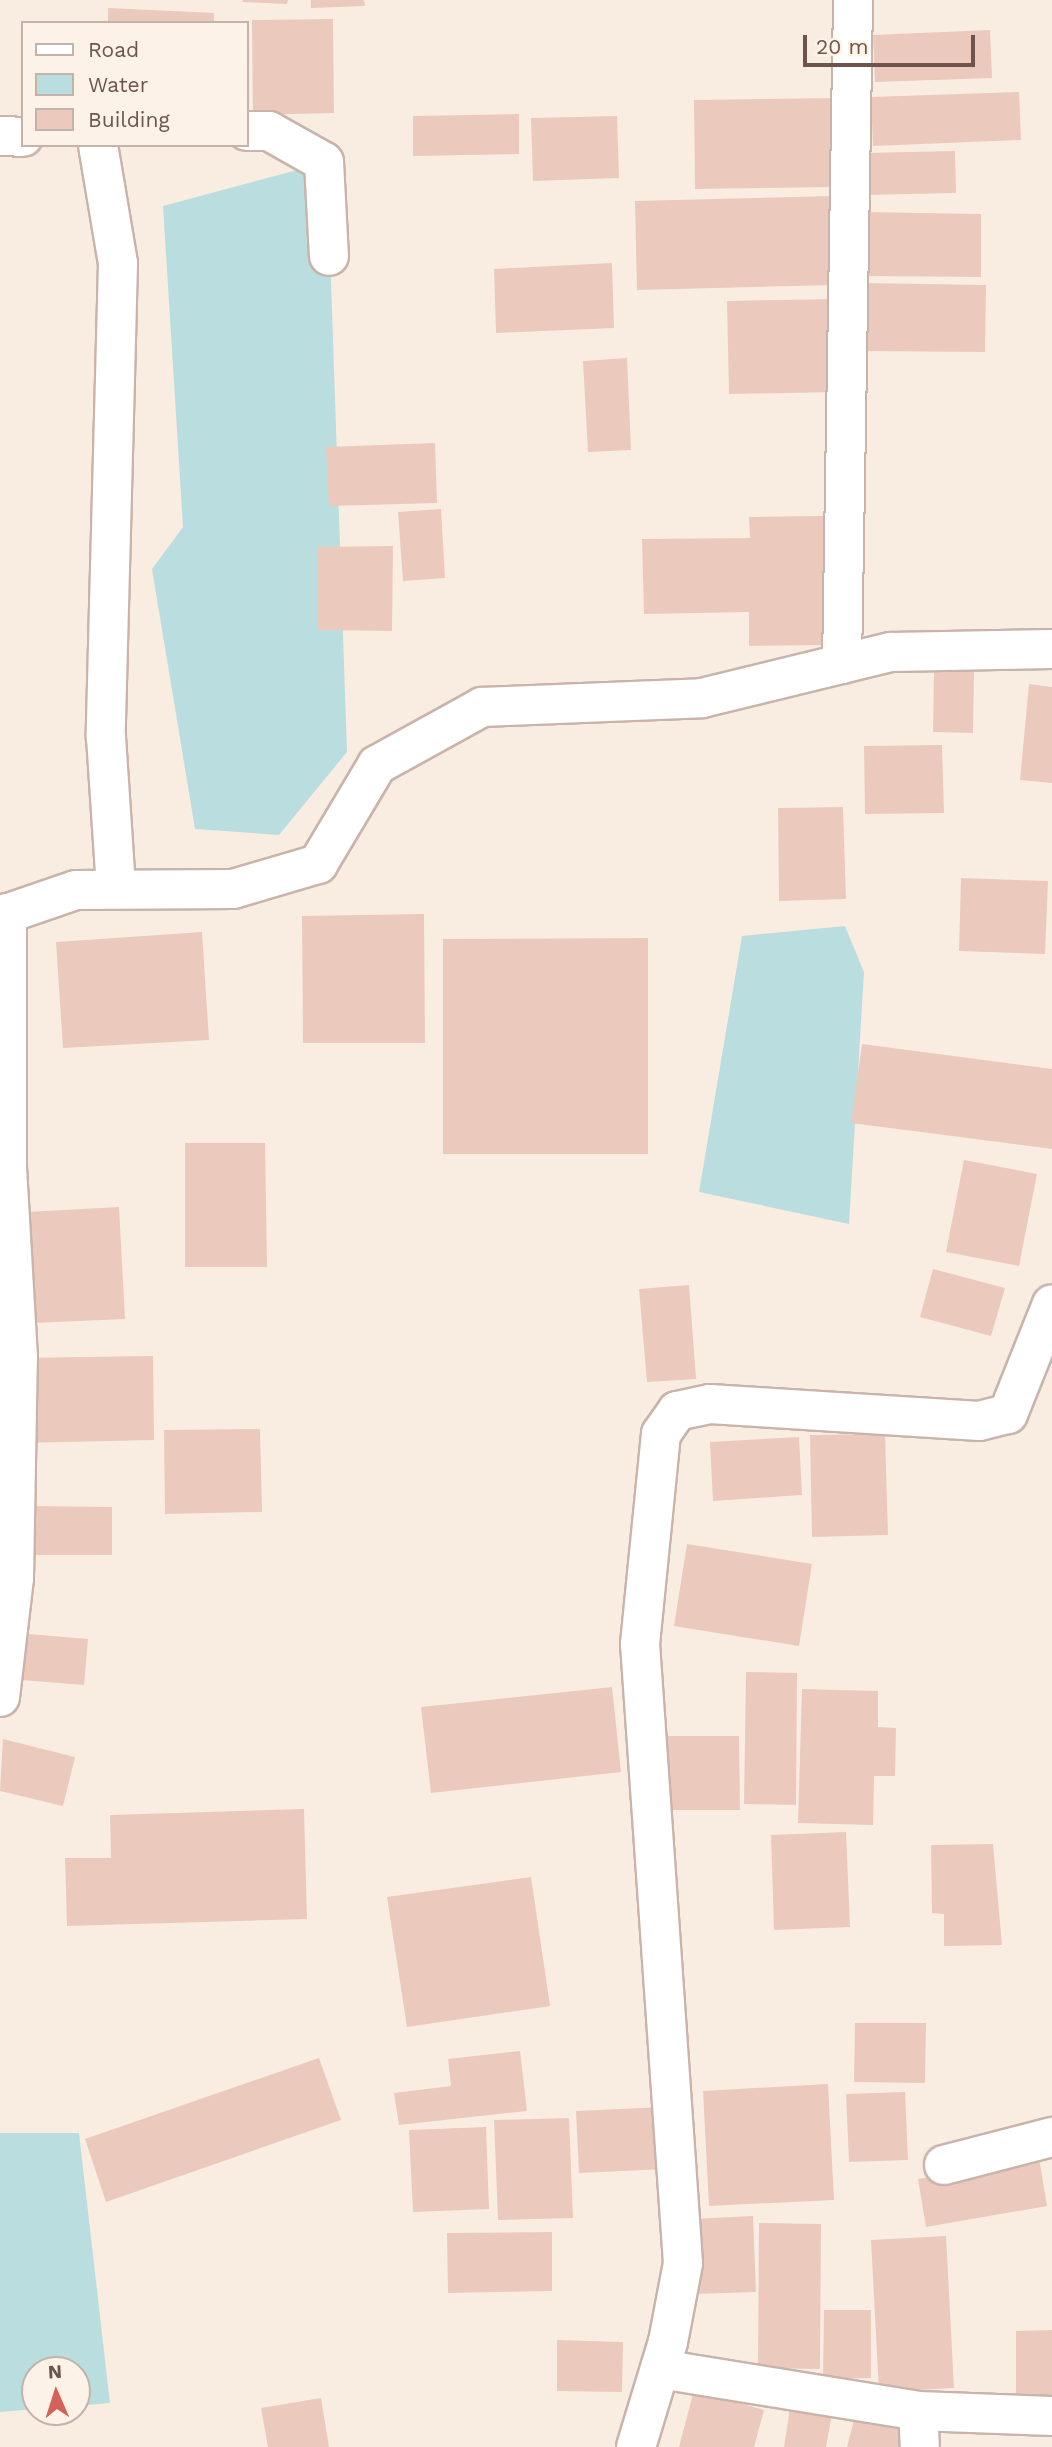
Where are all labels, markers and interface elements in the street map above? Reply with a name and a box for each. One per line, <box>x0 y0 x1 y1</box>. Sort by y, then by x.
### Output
legend <box>21 21 248 147</box>
scale bar <box>807 21 978 65</box>
text: 20 m <box>816 34 868 59</box>
text: Road <box>88 37 139 62</box>
text: Water <box>88 72 148 97</box>
text: Building <box>88 107 170 132</box>
north arrow <box>21 2356 91 2426</box>
text: N <box>47 2360 63 2383</box>

